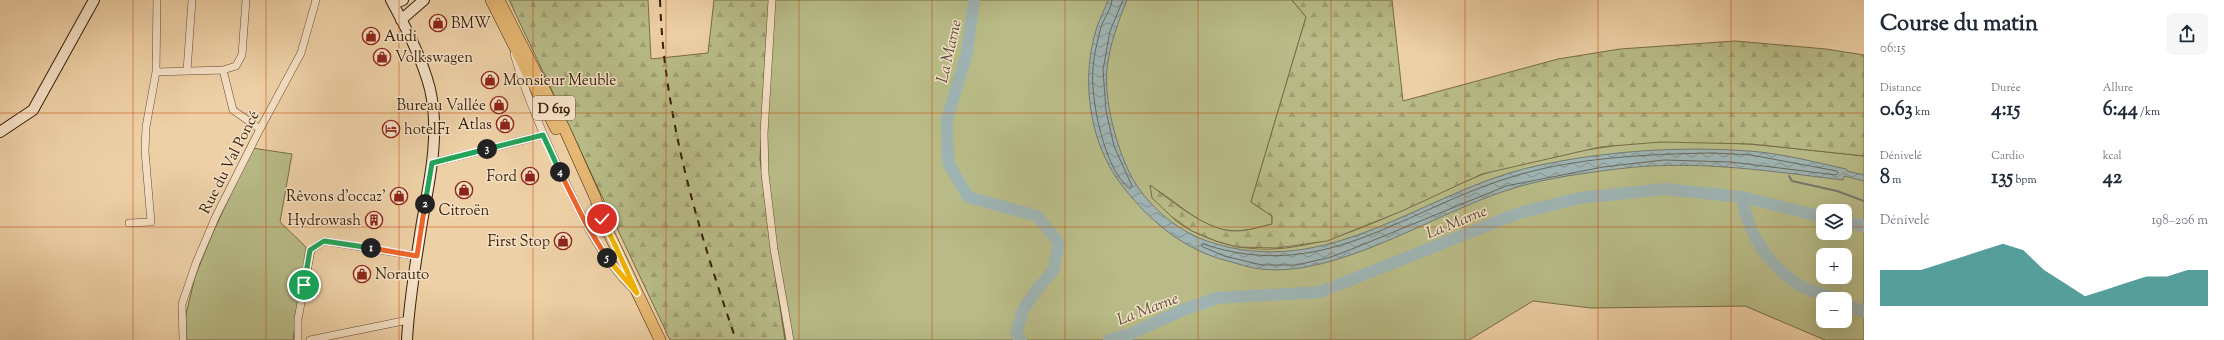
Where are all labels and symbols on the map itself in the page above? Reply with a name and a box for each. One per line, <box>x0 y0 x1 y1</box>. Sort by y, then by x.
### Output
shop icon: BMW <box>428 13 448 33</box>
place label: BMW <box>451 14 491 35</box>
water label: La Marne <box>932 18 969 85</box>
shop icon: Audi <box>361 26 381 46</box>
place label: Audi <box>384 27 417 48</box>
shop icon: Volkswagen <box>372 47 392 67</box>
place label: Volkswagen <box>395 48 473 69</box>
shop icon: Monsieur Meuble <box>480 70 500 90</box>
place label: Monsieur Meuble <box>503 71 616 92</box>
shop icon: Bureau Vallée <box>489 95 509 115</box>
place label: Bureau Vallée <box>396 96 486 117</box>
road number: D 619 <box>533 96 575 120</box>
street label: Rue du Val Poncé <box>195 107 265 218</box>
shop icon: Atlas <box>495 114 515 134</box>
place label: Atlas <box>458 115 492 136</box>
hotel icon: hotelF1 <box>381 119 401 139</box>
place label: hotelF1 <box>404 120 450 141</box>
pin: 3 <box>477 139 497 159</box>
pin: 4 <box>550 162 570 182</box>
shop icon: Ford <box>520 166 540 186</box>
place label: Ford <box>487 167 518 188</box>
shop icon: Citroën <box>454 180 474 200</box>
shop icon: Rêvons d’occaz’ <box>389 186 409 206</box>
place label: Rêvons d’occaz’ <box>286 187 386 208</box>
pin: 2 <box>415 194 435 214</box>
place label: Citroën <box>439 201 490 222</box>
water label: La Marne <box>1423 201 1491 246</box>
pin <box>585 202 619 236</box>
building icon: Hydrowash <box>364 210 384 230</box>
place label: Hydrowash <box>287 211 361 232</box>
shop icon: First Stop <box>553 231 573 251</box>
place label: First Stop <box>487 232 550 253</box>
pin: 1 <box>361 238 381 258</box>
pin: 5 <box>597 248 617 268</box>
shop icon: Norauto <box>352 264 372 284</box>
place label: Norauto <box>375 265 429 286</box>
pin <box>287 268 321 302</box>
water label: La Marne <box>1114 288 1182 333</box>

